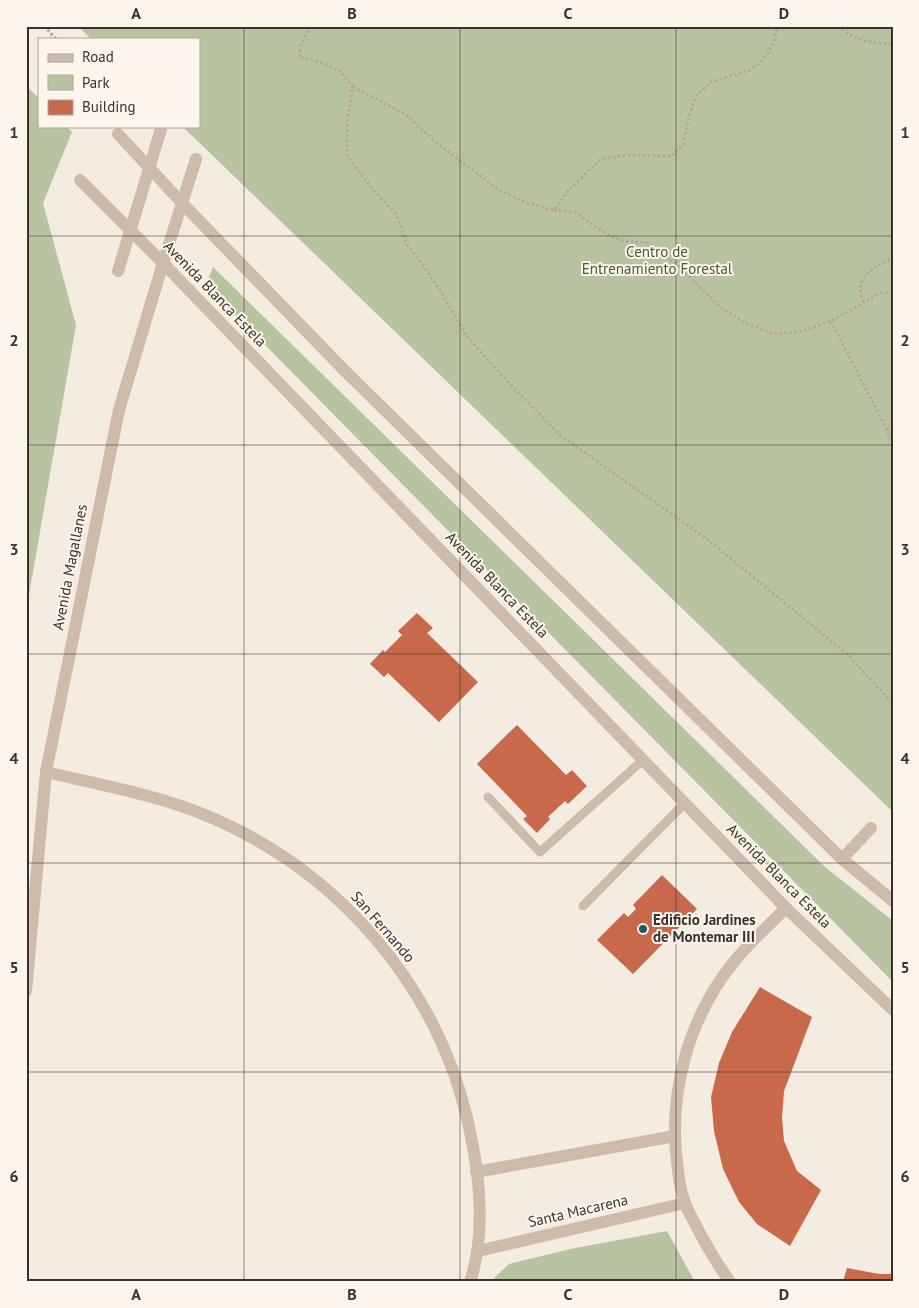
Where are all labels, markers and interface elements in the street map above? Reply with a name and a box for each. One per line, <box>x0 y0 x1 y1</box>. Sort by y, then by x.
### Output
text: A <box>131 3 141 23</box>
text: B <box>347 3 357 23</box>
text: C <box>564 3 573 23</box>
text: D <box>779 3 789 23</box>
legend <box>38 38 200 128</box>
text: Road <box>82 47 114 66</box>
text: Park <box>82 73 110 92</box>
text: Building <box>82 97 136 116</box>
text: 1 <box>9 122 19 142</box>
text: 1 <box>900 122 910 142</box>
street label: Avenida Blanca Estela <box>160 237 271 351</box>
park label: Centro de Entrenamiento Forestal <box>582 242 733 278</box>
text: 2 <box>9 330 19 350</box>
text: 2 <box>900 330 910 350</box>
street label: Avenida Magallanes <box>48 502 91 631</box>
street label: Avenida Blanca Estela <box>442 528 553 642</box>
text: 3 <box>9 539 19 559</box>
text: 3 <box>900 539 910 559</box>
text: 4 <box>9 748 19 768</box>
text: 4 <box>900 748 910 768</box>
street label: Avenida Blanca Estela <box>723 819 836 932</box>
street label: San Fernando <box>347 887 419 966</box>
place label: Edificio Jardines de Montemar III <box>653 910 756 946</box>
marker: Edificio Jardines de Montemar III <box>637 923 649 935</box>
text: 5 <box>9 957 19 977</box>
text: 5 <box>900 957 910 977</box>
text: 6 <box>9 1166 19 1186</box>
text: 6 <box>900 1166 910 1186</box>
street label: Santa Macarena <box>526 1190 630 1231</box>
text: A <box>131 1284 141 1304</box>
text: B <box>347 1284 357 1304</box>
text: C <box>564 1284 573 1304</box>
text: D <box>779 1284 789 1304</box>

